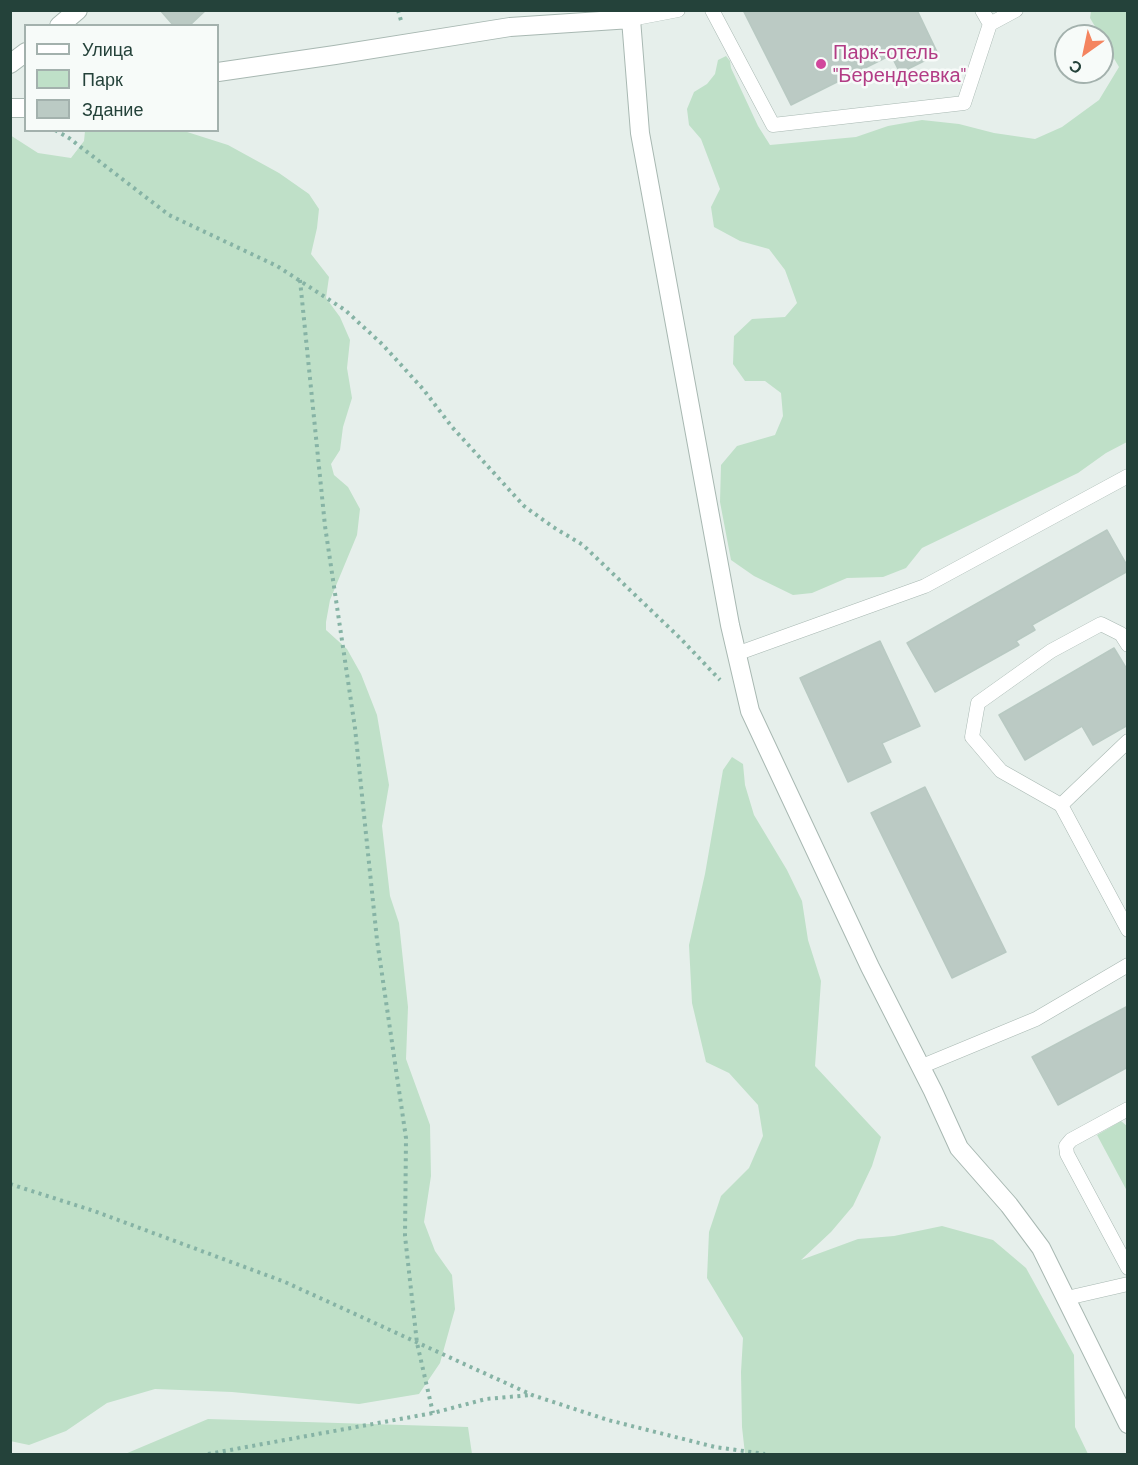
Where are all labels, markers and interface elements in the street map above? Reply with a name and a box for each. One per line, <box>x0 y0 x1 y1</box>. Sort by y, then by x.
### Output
legend <box>24 24 219 132</box>
north arrow <box>1054 24 1114 84</box>
text: Улица <box>82 38 133 60</box>
place label: Парк-отель "Берендеевка" <box>833 40 966 87</box>
marker: Парк-отель "Берендеевка" <box>814 57 828 71</box>
text: С <box>1065 57 1085 79</box>
text: Парк <box>82 68 123 90</box>
text: Здание <box>82 98 143 120</box>

